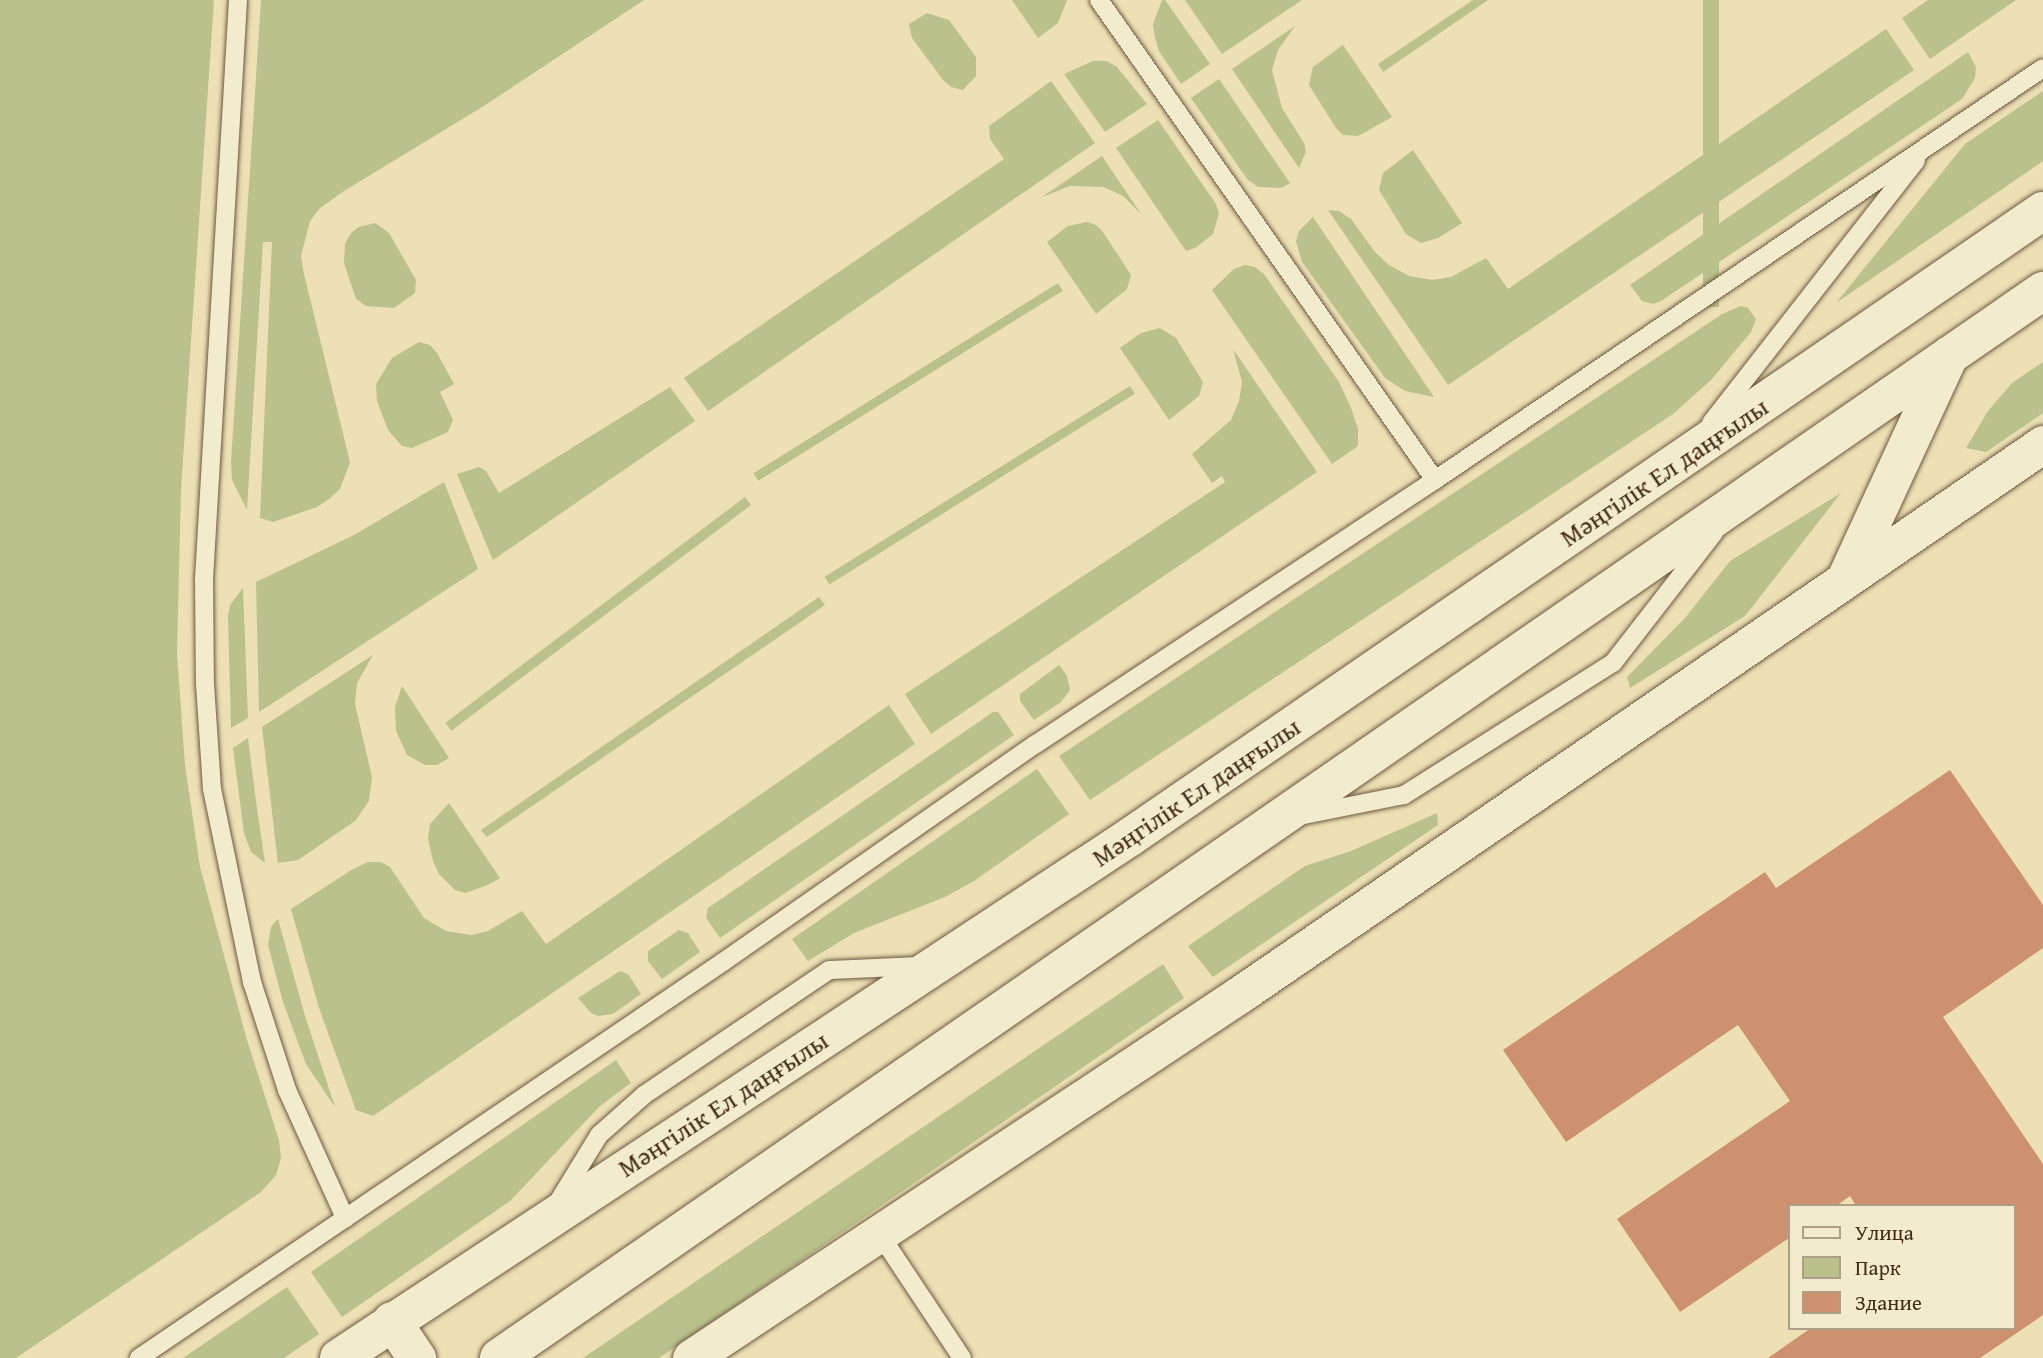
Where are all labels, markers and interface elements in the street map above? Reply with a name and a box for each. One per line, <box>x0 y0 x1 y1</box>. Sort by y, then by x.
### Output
street label: Мәңгілік Ел даңғылы <box>1554 391 1774 553</box>
street label: Мәңгілік Ел даңғылы <box>1086 711 1306 873</box>
street label: Мәңгілік Ел даңғылы <box>612 1024 834 1184</box>
legend <box>1787 1204 2015 1330</box>
text: Улица <box>1855 1217 1914 1248</box>
text: Парк <box>1855 1252 1901 1283</box>
text: Здание <box>1855 1287 1922 1318</box>

